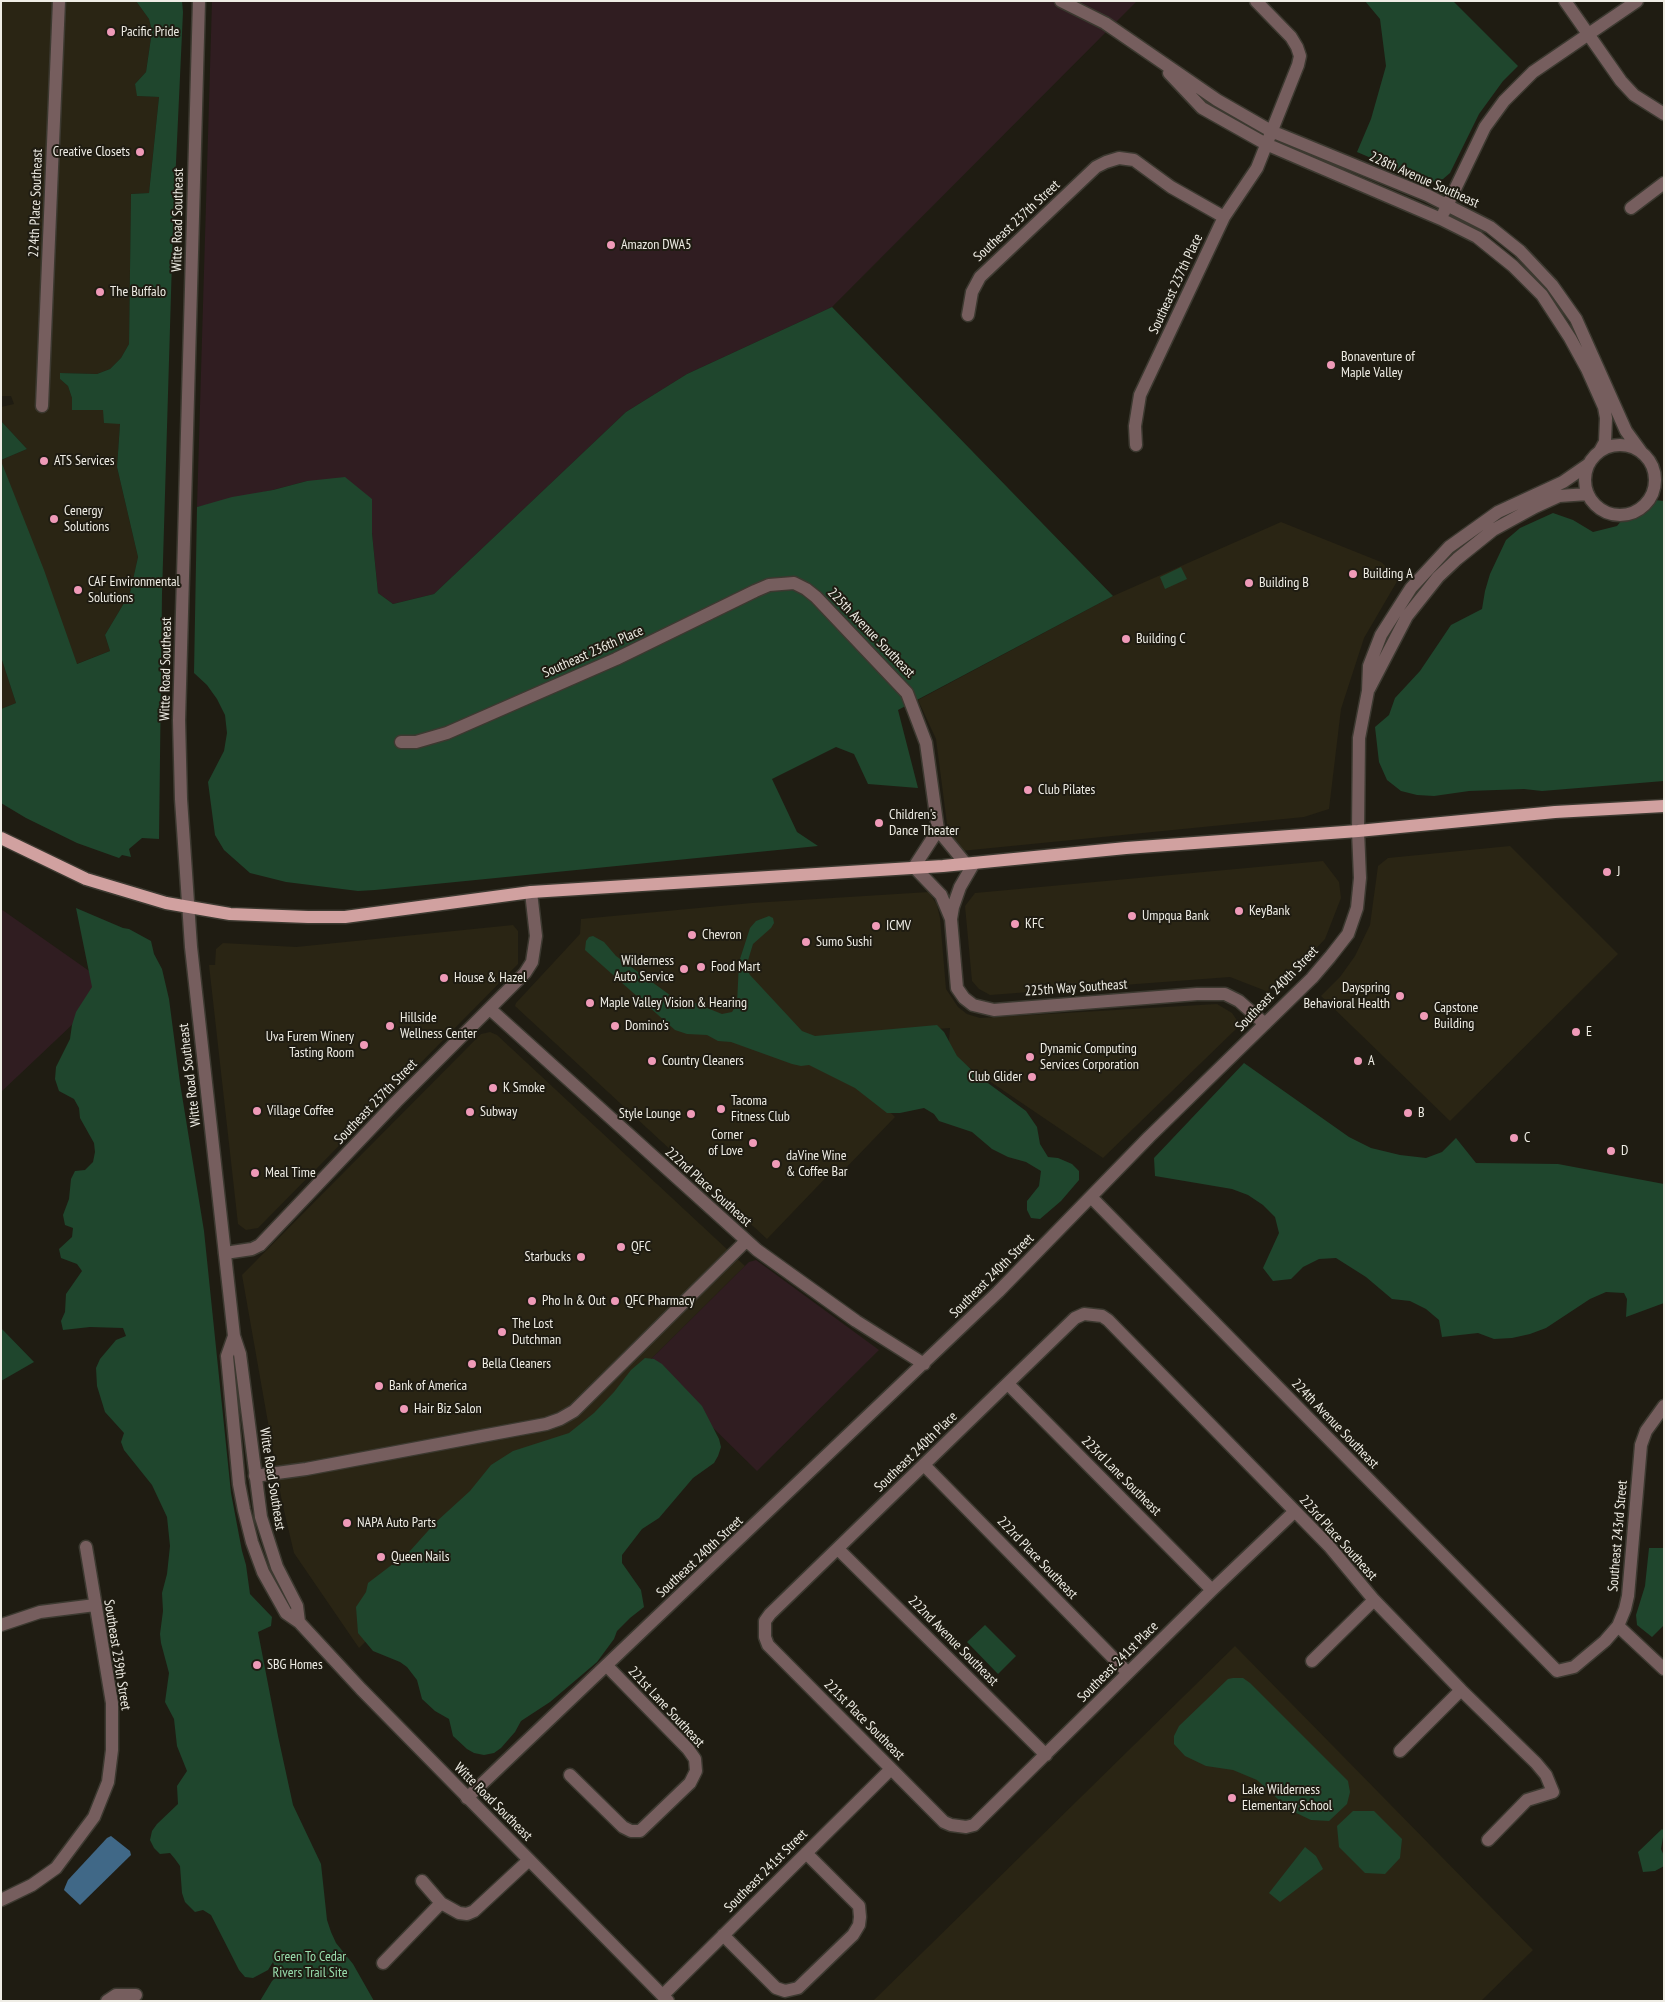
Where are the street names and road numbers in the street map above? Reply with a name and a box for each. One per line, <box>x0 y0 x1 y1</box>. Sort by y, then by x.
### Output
street label: 224th Place Southeast <box>26 148 46 258</box>
street label: 228th Avenue Southeast <box>1367 148 1481 212</box>
street label: Witte Road Southeast <box>169 168 187 272</box>
street label: Southeast 237th Street <box>970 177 1064 265</box>
street label: Southeast 237th Place <box>1145 231 1207 337</box>
street label: 225th Avenue Southeast <box>824 585 918 681</box>
street label: Witte Road Southeast <box>157 617 175 721</box>
street label: Southeast 236th Place <box>540 622 646 682</box>
street label: Southeast 240th Street <box>1232 943 1322 1035</box>
street label: 225th Way Southeast <box>1024 976 1128 1000</box>
street label: Witte Road Southeast <box>175 1022 205 1128</box>
street label: Southeast 237th Street <box>331 1056 421 1148</box>
street label: 222nd Place Southeast <box>661 1144 755 1230</box>
street label: Southeast 240th Street <box>946 1230 1038 1322</box>
street label: 224th Avenue Southeast <box>1288 1376 1382 1472</box>
street label: Southeast 240th Place <box>871 1408 961 1496</box>
street label: Witte Road Southeast <box>256 1426 288 1532</box>
street label: 223rd Lane Southeast <box>1078 1433 1164 1519</box>
street label: Southeast 243rd Street <box>1605 1480 1631 1592</box>
street label: 223rd Place Southeast <box>1295 1492 1381 1584</box>
street label: Southeast 240th Street <box>653 1513 747 1601</box>
street label: 222rd Place Southeast <box>993 1513 1081 1603</box>
street label: 222nd Avenue Southeast <box>904 1592 1002 1690</box>
street label: Southeast 239th Street <box>100 1598 134 1712</box>
street label: Southeast 241st Place <box>1074 1618 1162 1706</box>
street label: 221st Lane Southeast <box>624 1663 708 1751</box>
street label: 221st Place Southeast <box>820 1676 908 1764</box>
street label: Witte Road Southeast <box>450 1759 536 1845</box>
street label: Southeast 241st Street <box>721 1826 811 1916</box>

